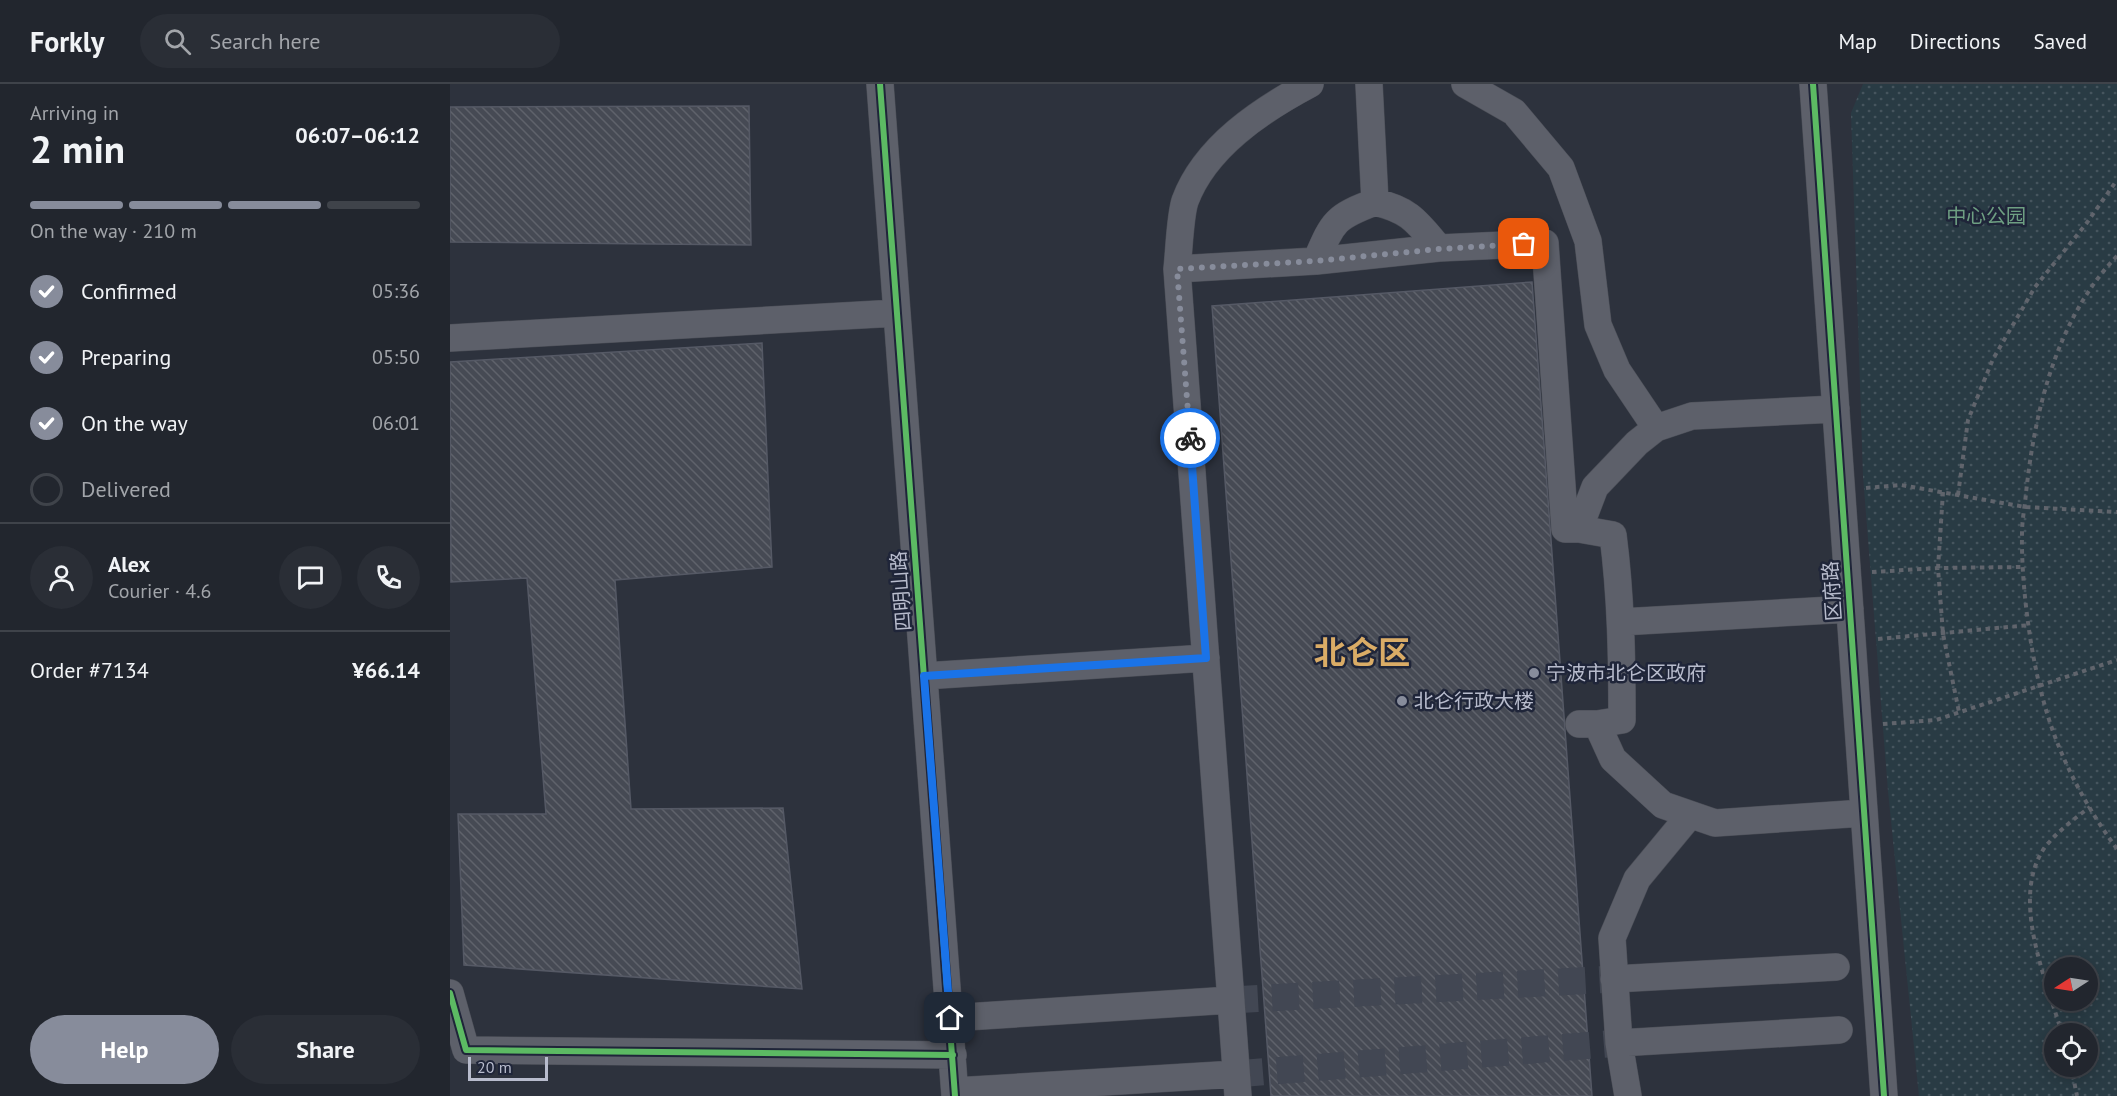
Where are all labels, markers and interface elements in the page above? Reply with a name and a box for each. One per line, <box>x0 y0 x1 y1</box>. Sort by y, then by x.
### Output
search box <box>140 14 560 68</box>
text: Forkly <box>30 23 104 60</box>
icon: search <box>161 25 194 58</box>
text: Search here <box>209 27 320 55</box>
text: Map <box>1838 28 1877 55</box>
text: Directions <box>1910 28 2001 55</box>
text: Saved <box>2034 28 2087 55</box>
text: Arriving in <box>30 100 119 126</box>
text: 06:07–06:12 <box>295 121 420 149</box>
text: 2 min <box>30 123 125 174</box>
park label: 中心公园 <box>1946 203 2026 229</box>
text: On the way · 210 m <box>30 218 197 244</box>
pin <box>1498 218 1549 269</box>
icon: bag <box>1507 227 1540 260</box>
icon: check <box>30 275 63 308</box>
text: Confirmed <box>81 277 177 305</box>
text: 05:36 <box>372 278 420 304</box>
icon: check <box>30 341 63 374</box>
text: Preparing <box>81 343 171 371</box>
text: 05:50 <box>372 344 420 370</box>
icon: check <box>30 407 63 440</box>
courier <box>1160 408 1220 468</box>
text: On the way <box>81 409 188 437</box>
text: 06:01 <box>372 410 420 436</box>
icon: bike <box>1174 422 1207 455</box>
text: Delivered <box>81 475 171 503</box>
button: person <box>30 546 93 609</box>
button: chat <box>279 546 342 609</box>
button: phone <box>357 546 420 609</box>
text: Alex <box>108 550 150 578</box>
street label: 四明山路 <box>885 550 917 632</box>
street label: 区府路 <box>1817 560 1847 622</box>
text: Courier · 4.6 <box>108 578 211 604</box>
district label: 北仑区 <box>1314 631 1410 673</box>
text: Order #7134 <box>30 656 149 684</box>
text: ¥66.14 <box>352 656 420 684</box>
place label: 宁波市北仑区政府 <box>1546 660 1706 686</box>
marker: 宁波市北仑区政府 <box>1527 666 1541 680</box>
place label: 北仑行政大楼 <box>1414 688 1534 714</box>
marker: 北仑行政大楼 <box>1395 694 1409 708</box>
north arrow <box>2044 957 2098 1011</box>
map controls <box>2044 957 2098 1077</box>
pin <box>924 992 975 1043</box>
icon: home <box>933 1001 966 1034</box>
button: Help <box>30 1015 219 1084</box>
button: Share <box>231 1015 420 1084</box>
button: locate <box>2044 1023 2098 1077</box>
scale bar <box>468 1054 548 1082</box>
text: 20 m <box>477 1057 512 1077</box>

